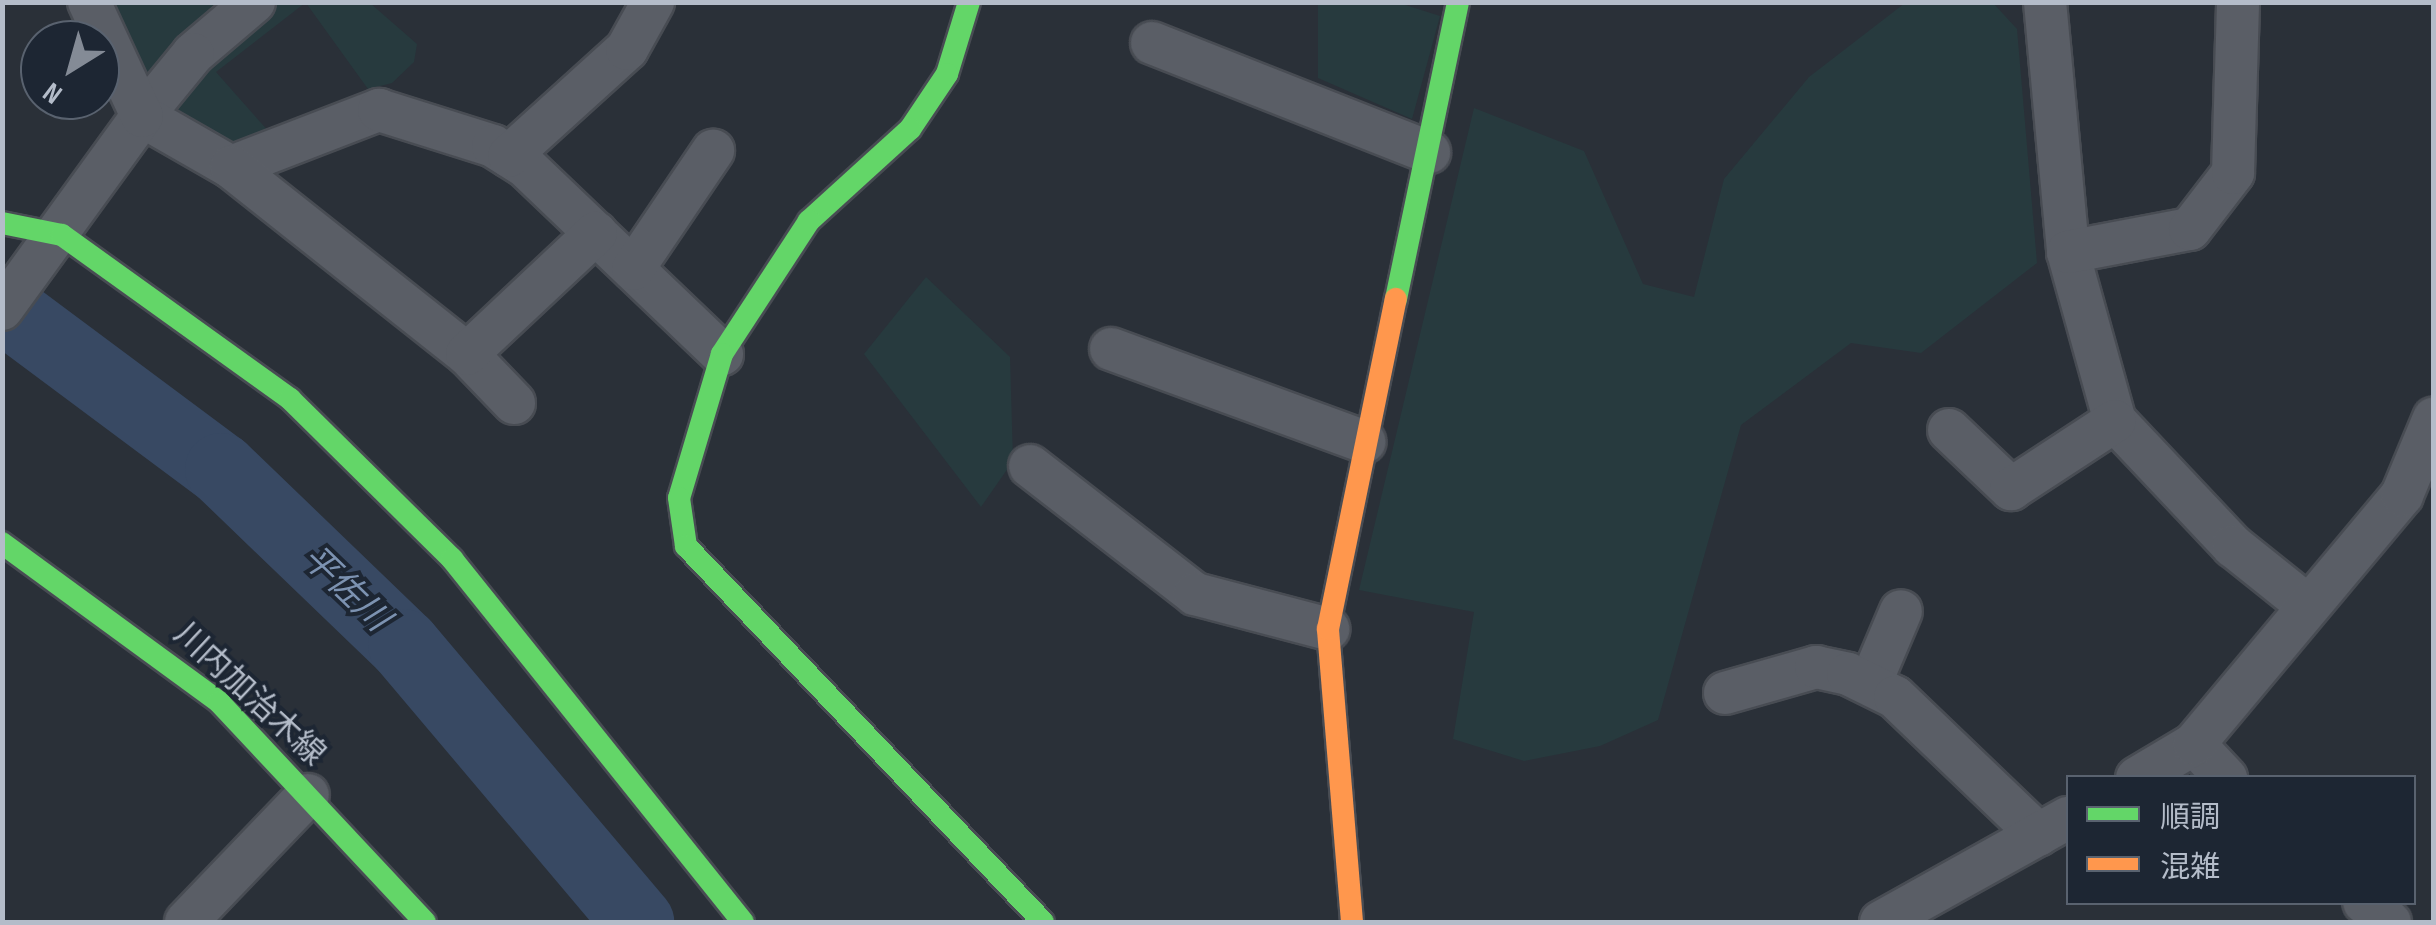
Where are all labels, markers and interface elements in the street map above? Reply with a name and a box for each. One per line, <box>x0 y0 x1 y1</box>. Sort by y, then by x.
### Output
north arrow <box>20 20 120 120</box>
text: N <box>37 75 69 110</box>
water label: 平佐川 <box>293 537 397 641</box>
street label: 川内加治木線 <box>166 615 332 775</box>
legend <box>2066 775 2416 905</box>
text: 順調 <box>2160 800 2220 836</box>
text: 混雑 <box>2160 850 2220 886</box>

